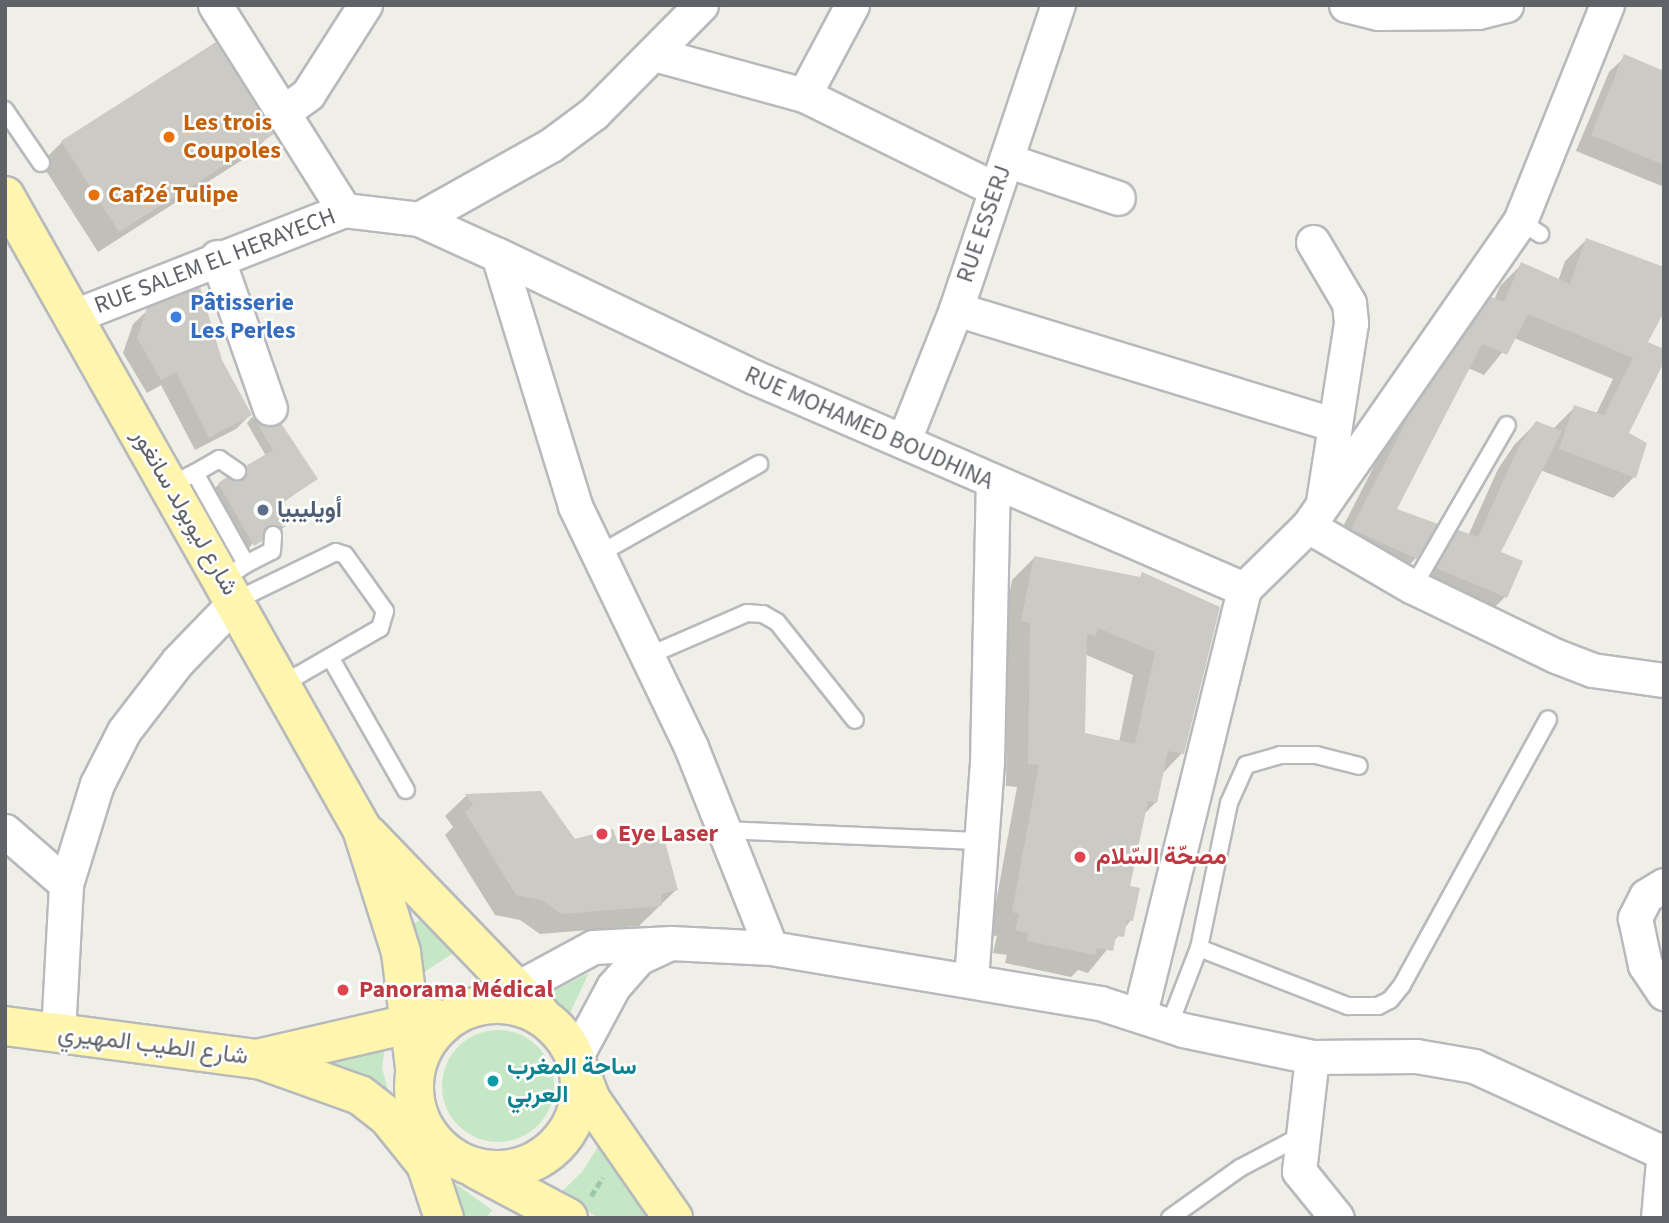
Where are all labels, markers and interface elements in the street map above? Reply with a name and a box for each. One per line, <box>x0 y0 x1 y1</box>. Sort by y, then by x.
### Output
place label: Les trois Coupoles <box>183 109 281 165</box>
marker: Les trois Coupoles <box>161 129 177 145</box>
street label: RUE ESSERJ <box>951 162 1017 286</box>
place label: Caf2é Tulipe <box>108 181 238 209</box>
marker: Caf2é Tulipe <box>86 187 102 203</box>
street label: RUE SALEM EL HERAYECH <box>90 202 340 320</box>
place label: Pâtisserie Les Perles <box>190 289 296 345</box>
marker: Pâtisserie Les Perles <box>168 309 184 325</box>
street label: RUE MOHAMED BOUDHINA <box>740 360 998 496</box>
street label: شارع ليوبولد سانغور <box>126 424 244 600</box>
place label: أويليبيا <box>277 496 342 524</box>
marker: أويليبيا <box>255 502 271 518</box>
place label: Eye Laser <box>618 820 718 848</box>
marker: Eye Laser <box>592 824 612 844</box>
place label: مصحّة السّلام <box>1096 843 1227 871</box>
marker: مصحّة السّلام <box>1070 847 1090 867</box>
place label: Panorama Médical <box>359 976 553 1004</box>
marker: Panorama Médical <box>333 980 353 1000</box>
street label: شارع الطيب المهيري <box>56 1019 250 1071</box>
place label: ساحة المغرب العربي <box>507 1053 637 1109</box>
marker: ساحة المغرب العربي <box>485 1073 501 1089</box>

